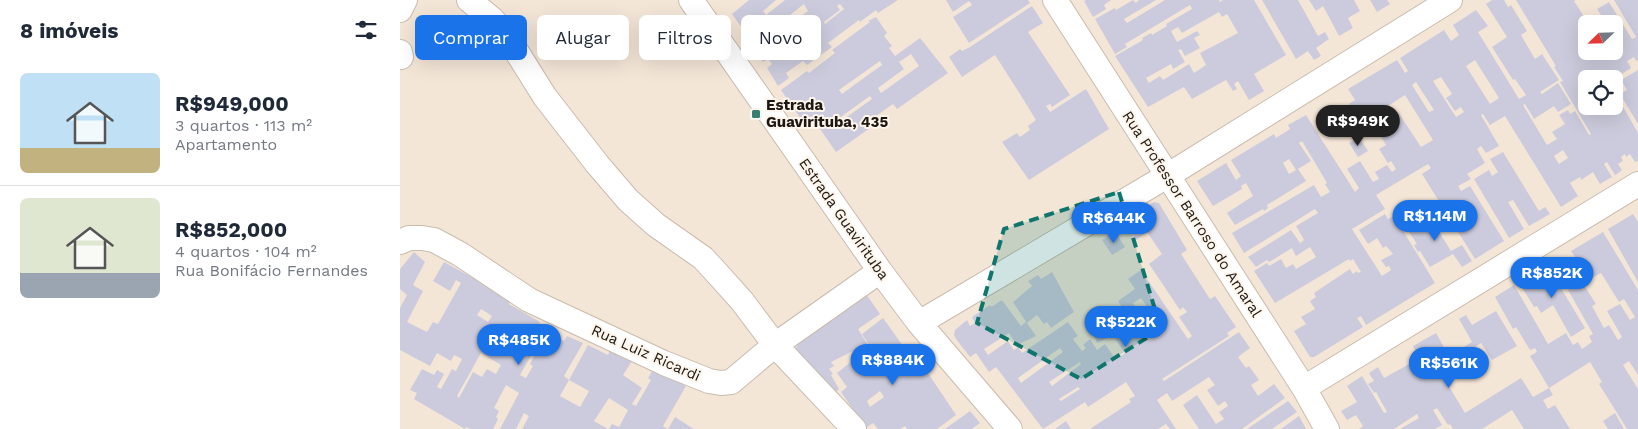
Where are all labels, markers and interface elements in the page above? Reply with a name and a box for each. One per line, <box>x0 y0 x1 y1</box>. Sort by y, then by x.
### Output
chip: Comprar <box>415 15 527 60</box>
chip: Alugar <box>537 15 629 60</box>
chip: Filtros <box>639 15 731 60</box>
chip: Novo <box>741 15 821 60</box>
north arrow <box>1578 15 1622 60</box>
map controls <box>1578 15 1623 115</box>
icon: filters <box>352 16 380 44</box>
text: 8 imóveis <box>20 18 119 43</box>
button: locate <box>1578 70 1623 115</box>
text: R$949,000 <box>175 91 289 116</box>
icon: home <box>60 93 120 153</box>
place label: Estrada Guavirituba, 435 <box>766 96 888 131</box>
pin: R$949K <box>1317 104 1399 147</box>
marker: Estrada Guavirituba, 435 <box>750 108 762 120</box>
street label: Rua Professor Barroso do Amaral <box>1119 108 1266 321</box>
text: R$949K <box>1327 111 1389 130</box>
text: 3 quartos · 113 m² <box>175 116 312 135</box>
text: Apartamento <box>175 135 277 154</box>
street label: Estrada Guavirituba <box>795 155 893 284</box>
pin: R$1.14M <box>1389 200 1481 242</box>
pin: R$644K <box>1073 202 1155 244</box>
text: R$1.14M <box>1404 206 1467 225</box>
text: R$644K <box>1083 208 1145 227</box>
text: R$852,000 <box>175 217 287 242</box>
icon: home <box>60 218 120 278</box>
text: 4 quartos · 104 m² <box>175 242 317 261</box>
pin: R$852K <box>1511 256 1593 299</box>
text: Rua Bonifácio Fernandes <box>175 261 368 280</box>
text: R$852K <box>1521 263 1583 282</box>
pin: R$522K <box>1085 306 1167 348</box>
text: R$522K <box>1096 312 1156 331</box>
street label: Rua Luiz Ricardi <box>589 321 703 385</box>
pin: R$485K <box>478 324 560 366</box>
text: R$485K <box>488 330 550 349</box>
pin: R$884K <box>852 344 934 386</box>
pin: R$561K <box>1408 346 1490 389</box>
text: R$884K <box>862 350 924 369</box>
text: R$561K <box>1420 353 1478 372</box>

